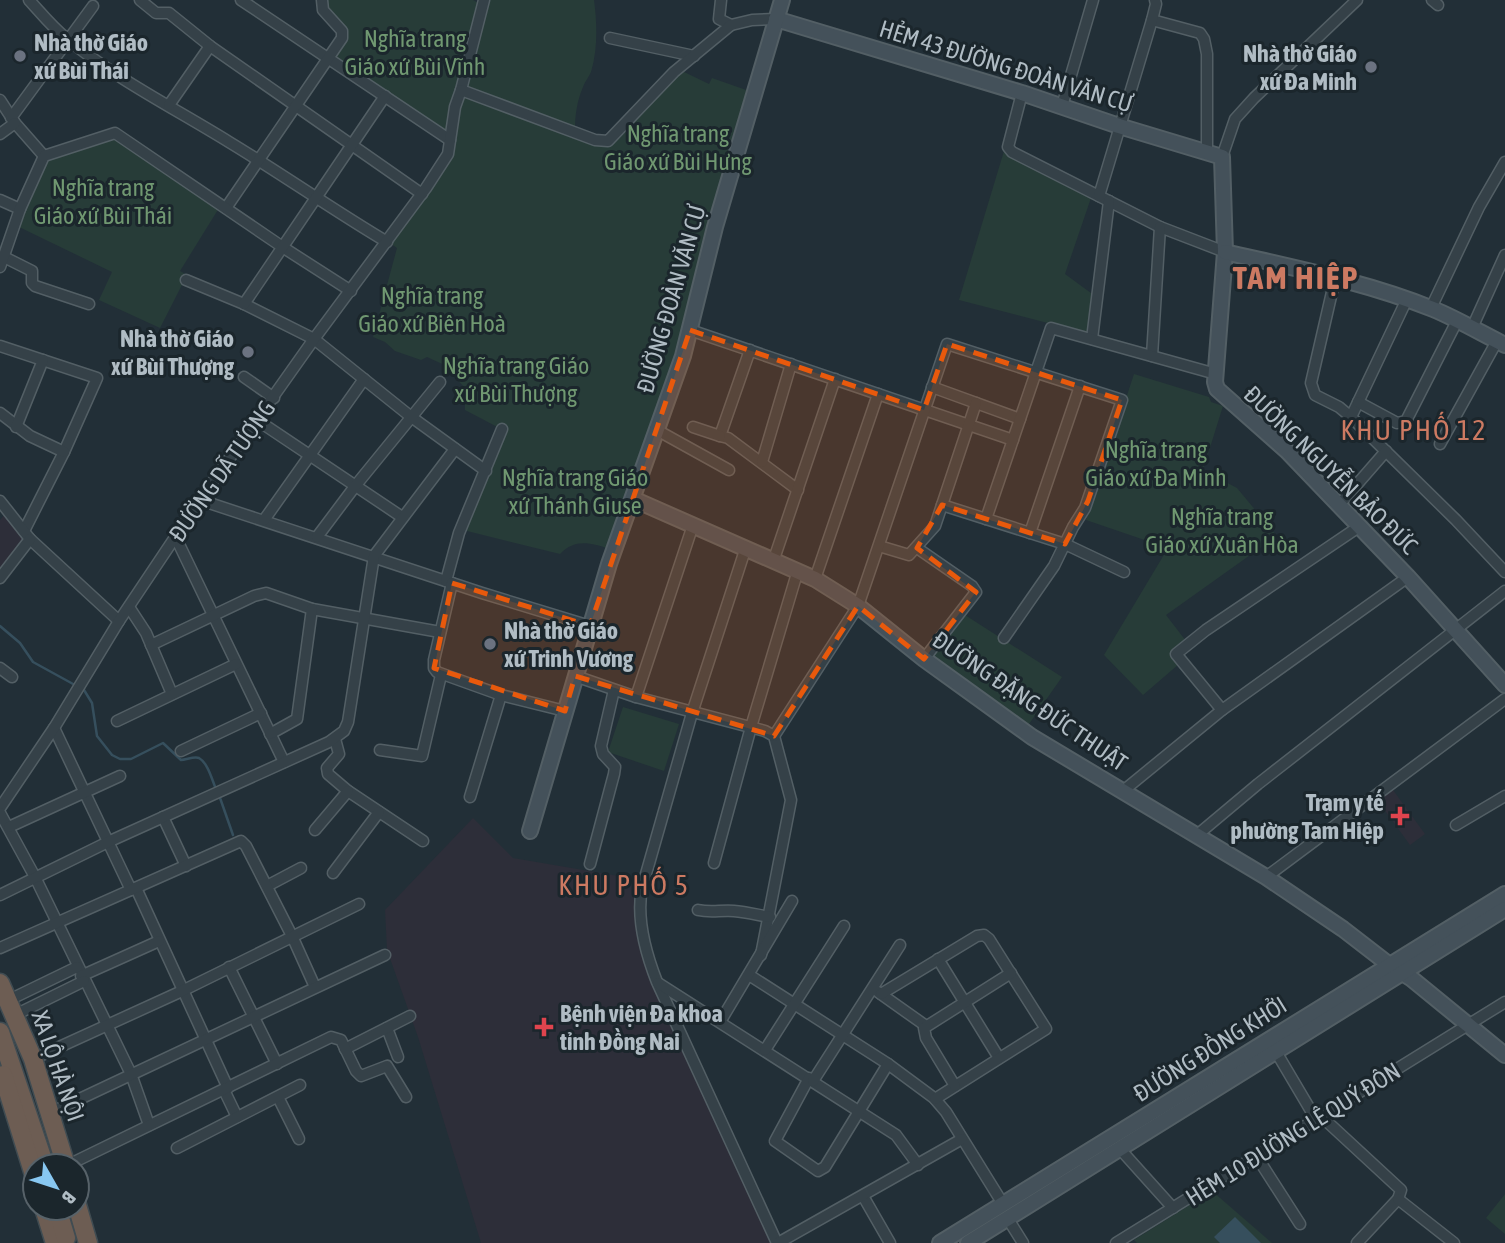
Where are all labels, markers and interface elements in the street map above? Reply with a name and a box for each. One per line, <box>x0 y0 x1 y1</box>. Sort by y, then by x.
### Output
street label: HẺM 43 ĐƯỜNG ĐOÀN VĂN CỰ <box>876 14 1137 118</box>
park label: Nghĩa trang Giáo xứ Bùi Vĩnh <box>345 25 485 80</box>
place label: Nhà thờ Giáo xứ Bùi Thái <box>34 29 148 84</box>
place label: Nhà thờ Giáo xứ Đa Minh <box>1243 40 1357 95</box>
marker: Nhà thờ Giáo xứ Bùi Thái <box>12 48 28 64</box>
marker: Nhà thờ Giáo xứ Đa Minh <box>1363 59 1379 75</box>
park label: Nghĩa trang Giáo xứ Bùi Hưng <box>604 120 753 175</box>
park label: Nghĩa trang Giáo xứ Bùi Thái <box>34 174 172 229</box>
street label: ĐƯỜNG ĐOÀN VĂN CỰ <box>631 201 711 396</box>
district label: TAM HIỆP <box>1233 259 1359 296</box>
park label: Nghĩa trang Giáo xứ Biên Hoà <box>358 282 506 337</box>
place label: Nhà thờ Giáo xứ Bùi Thượng <box>111 325 235 380</box>
marker: Nhà thờ Giáo xứ Bùi Thượng <box>240 344 256 360</box>
park label: Nghĩa trang Giáo xứ Bùi Thượng <box>443 352 589 407</box>
street label: ĐƯỜNG NGUYỄN BẢO ĐỨC <box>1239 378 1425 560</box>
street label: ĐƯỜNG DÃ TƯỢNG <box>163 395 281 547</box>
district label: KHU PHỐ 12 <box>1341 411 1487 446</box>
park label: Nghĩa trang Giáo xứ Đa Minh <box>1085 436 1227 491</box>
park label: Nghĩa trang Giáo xứ Thánh Giuse <box>502 464 648 519</box>
park label: Nghĩa trang Giáo xứ Xuân Hòa <box>1145 503 1299 558</box>
place label: Nhà thờ Giáo xứ Trinh Vương <box>504 617 634 672</box>
street label: ĐƯỜNG ĐẶNG ĐỨC THUẬT <box>928 626 1133 776</box>
marker: Nhà thờ Giáo xứ Trinh Vương <box>482 636 498 652</box>
place label: Trạm y tế phường Tam Hiệp <box>1231 789 1384 844</box>
marker: Trạm y tế phường Tam Hiệp <box>1390 806 1410 826</box>
district label: KHU PHỐ 5 <box>558 866 690 901</box>
street label: ĐƯỜNG ĐỒNG KHỞI <box>1127 989 1291 1107</box>
place label: Bệnh viện Đa khoa tỉnh Đồng Nai <box>559 1000 723 1055</box>
street label: XA LỘ HÀ NỘI <box>26 1007 90 1125</box>
marker: Bệnh viện Đa khoa tỉnh Đồng Nai <box>534 1017 554 1037</box>
street label: HẺM 10 ĐƯỜNG LÊ QUÝ ĐÔN <box>1180 1056 1405 1211</box>
north arrow <box>21 1152 91 1222</box>
text: B <box>58 1187 81 1208</box>

